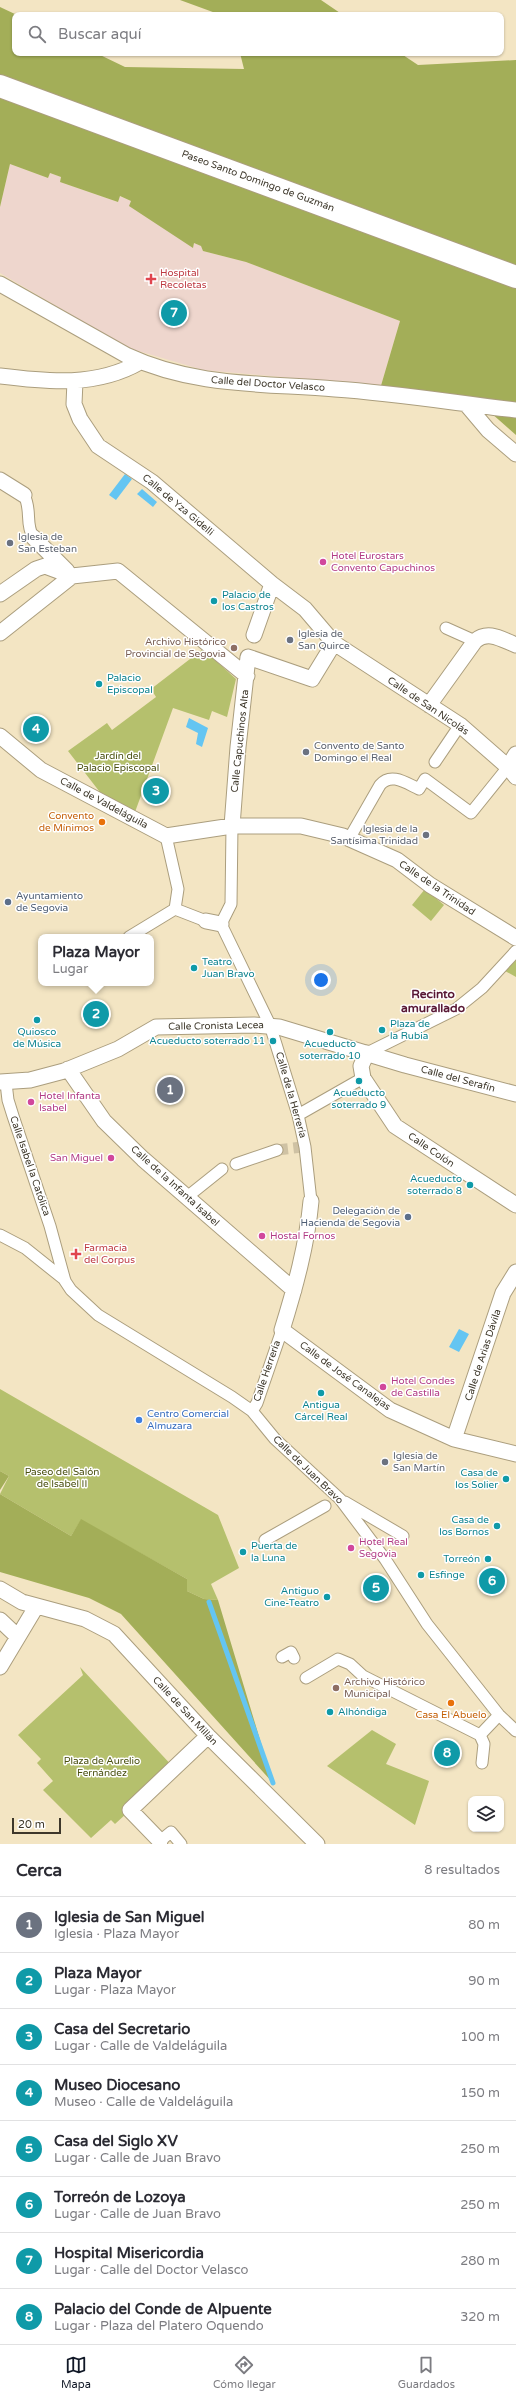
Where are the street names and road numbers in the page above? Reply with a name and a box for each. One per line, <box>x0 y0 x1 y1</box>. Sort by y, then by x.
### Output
street label: Paseo Santo Domingo de Guzmán <box>180 148 336 214</box>
street label: Calle del Doctor Velasco <box>211 374 325 394</box>
street label: Calle de Yza Gidelli <box>140 472 216 538</box>
street label: Calle de San Nicolás <box>385 674 471 738</box>
street label: Calle Capuchinos Alta <box>229 689 251 793</box>
street label: Calle de Valdeláguila <box>58 775 150 831</box>
street label: Calle de la Trinidad <box>396 858 478 918</box>
street label: Calle Cronista Lecea <box>168 1019 264 1033</box>
street label: Calle de la Herrería <box>273 1050 309 1140</box>
street label: Calle del Serafín <box>420 1063 496 1095</box>
street label: Calle Isabel la Católica <box>7 1114 53 1218</box>
street label: Calle Colón <box>406 1130 456 1170</box>
street label: Calle de la Infanta Isabel <box>128 1143 222 1229</box>
street label: Calle de Arias Dávila <box>462 1308 504 1402</box>
street label: Calle Herrería <box>251 1339 283 1403</box>
street label: Calle de José Canalejas <box>297 1339 393 1413</box>
street label: Calle de Juan Bravo <box>270 1433 346 1507</box>
street label: Calle de San Millán <box>150 1674 220 1748</box>

